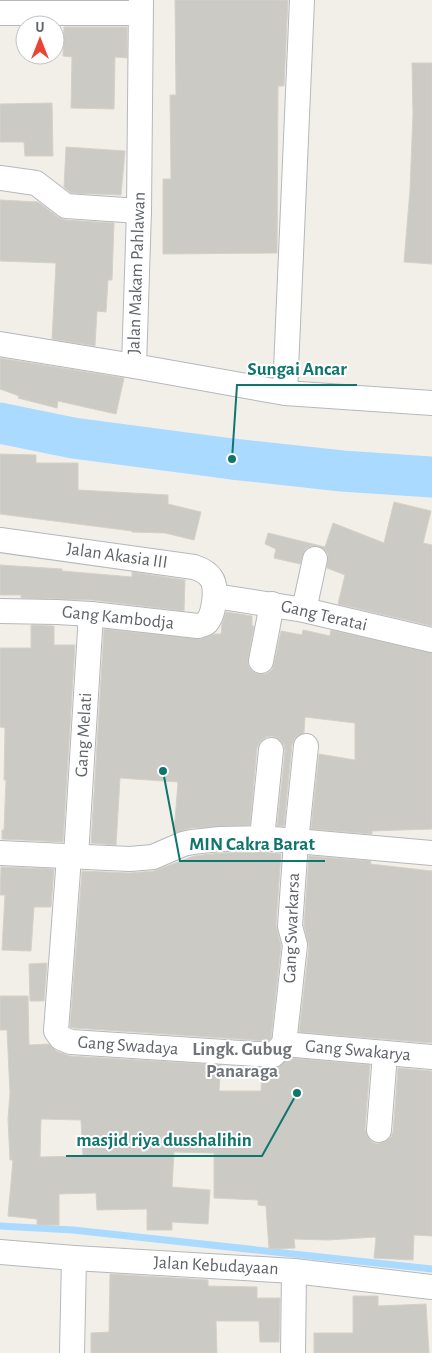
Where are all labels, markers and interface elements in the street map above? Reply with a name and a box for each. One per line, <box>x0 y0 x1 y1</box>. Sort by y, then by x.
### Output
north arrow <box>15 15 65 65</box>
text: U <box>36 21 45 35</box>
street label: Jalan Makam Pahlawan <box>125 192 149 354</box>
callout: Sungai Ancar <box>237 351 357 385</box>
text: Sungai Ancar <box>247 360 347 379</box>
street label: Jalan Akasia III <box>65 540 169 572</box>
street label: Gang Teratai <box>279 597 369 635</box>
street label: Gang Kambodja <box>61 603 175 633</box>
street label: Gang Melati <box>73 692 95 778</box>
callout: MIN Cakra Barat <box>180 827 325 861</box>
text: MIN Cakra Barat <box>189 835 315 854</box>
street label: Gang Swarkarsa <box>281 872 303 984</box>
street label: Gang Swadaya <box>77 1033 179 1059</box>
street label: Gang Swakarya <box>305 1037 411 1065</box>
district label: Lingk. Gubug Panaraga <box>192 1040 292 1081</box>
callout: masjid riya dusshalihin <box>66 1122 262 1156</box>
text: masjid riya dusshalihin <box>76 1131 252 1150</box>
street label: Jalan Kebudayaan <box>153 1254 279 1278</box>

